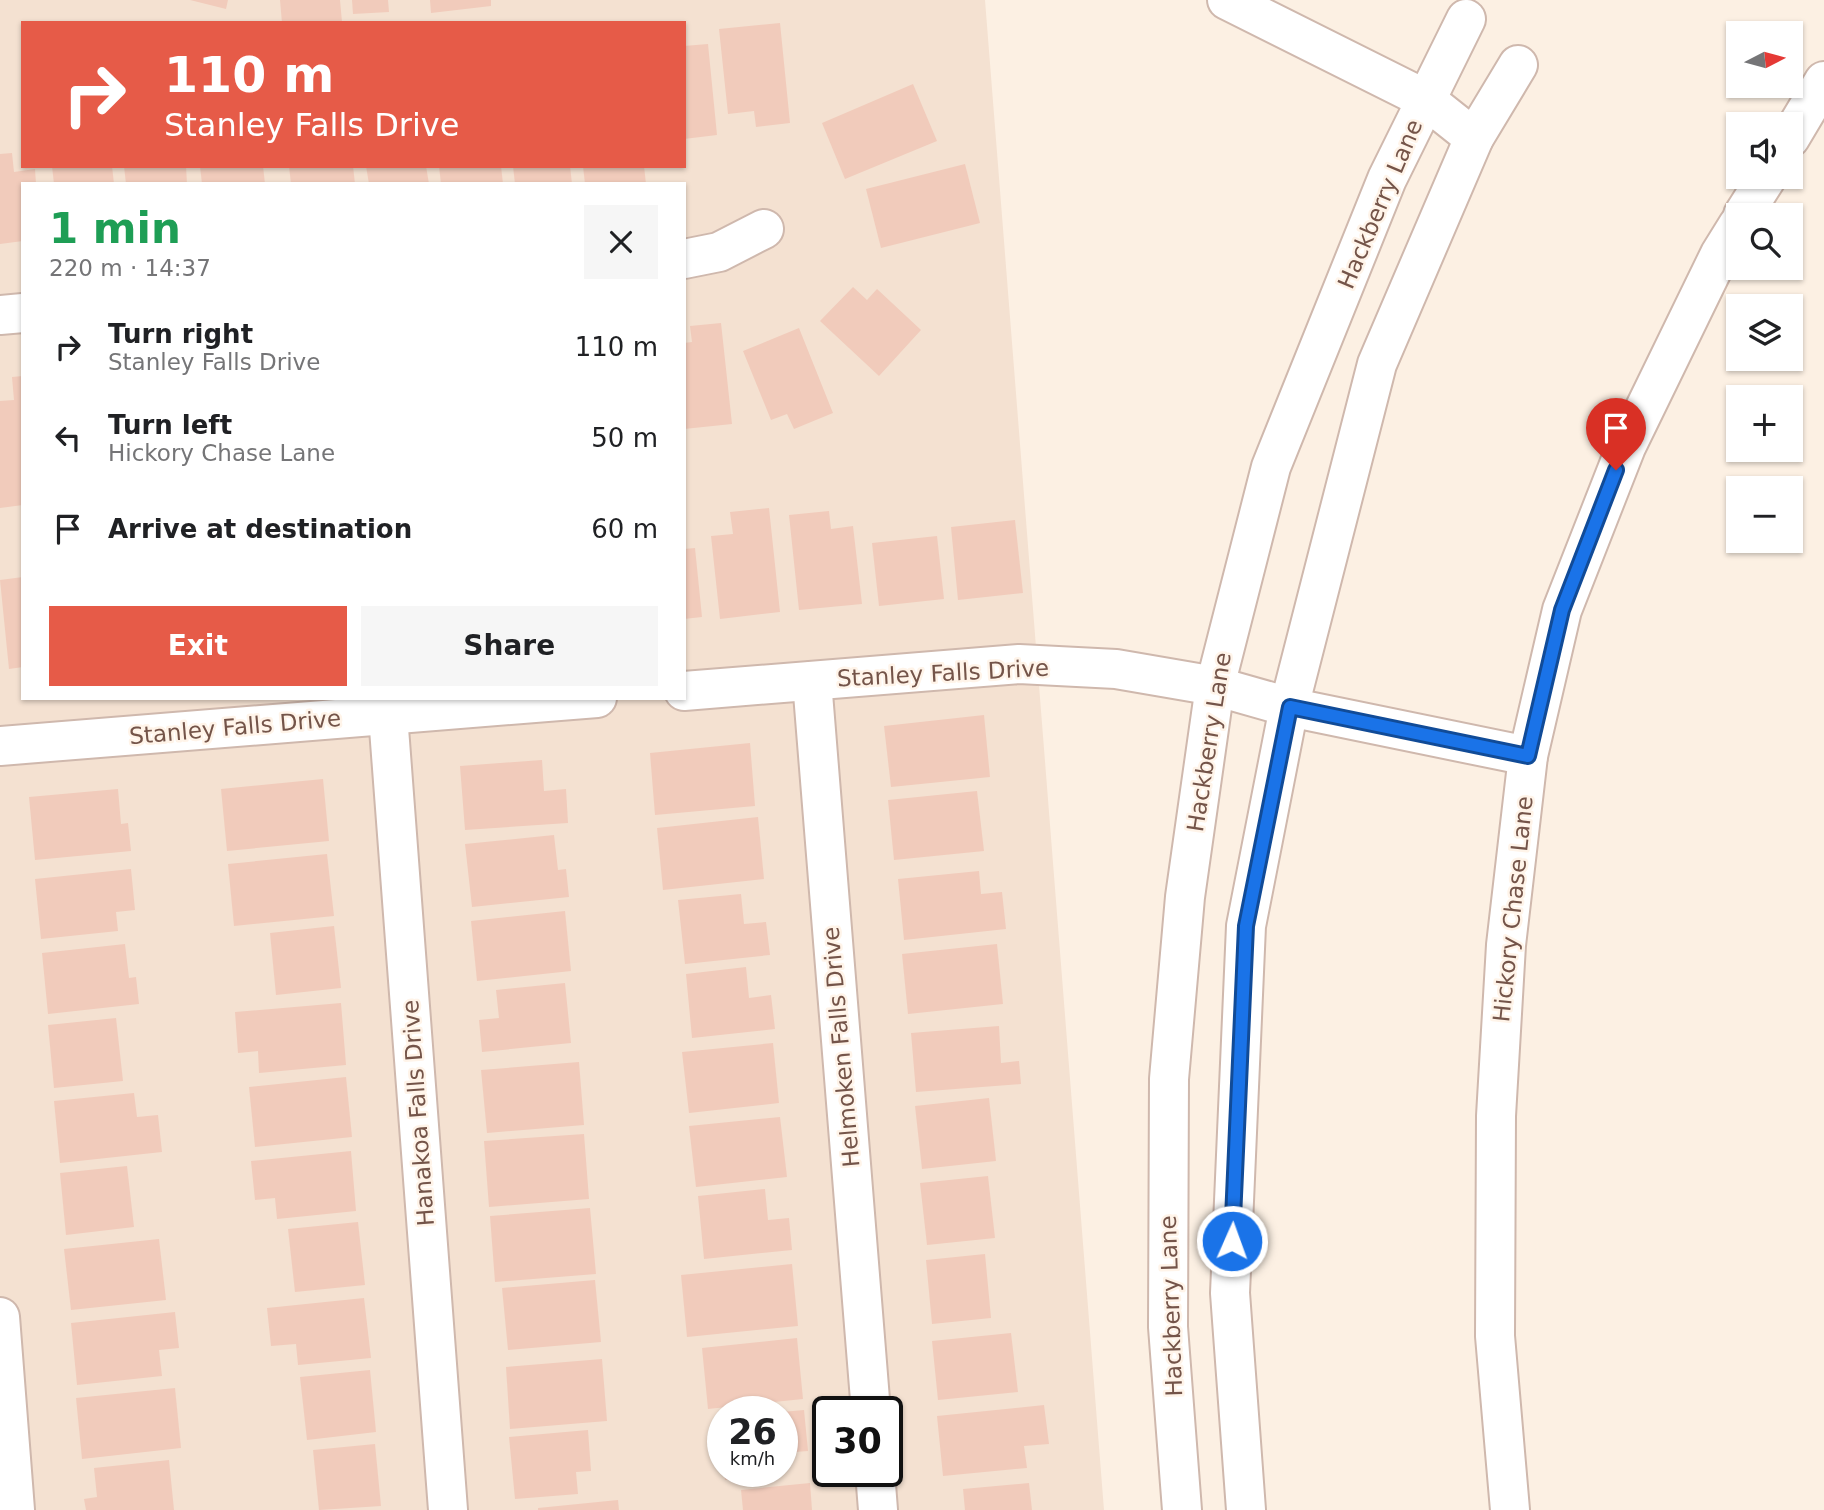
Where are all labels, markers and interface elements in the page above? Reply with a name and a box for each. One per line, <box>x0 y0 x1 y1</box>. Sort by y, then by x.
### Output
north arrow <box>1726 21 1802 98</box>
map controls <box>1726 21 1803 553</box>
text: 110 m <box>164 47 334 104</box>
icon: right <box>49 49 140 140</box>
text: Stanley Falls Drive <box>164 106 459 144</box>
button: sound <box>1726 112 1803 189</box>
street label: Hackberry Lane <box>1333 116 1427 292</box>
button: search <box>1726 203 1803 280</box>
text: 1 min <box>49 204 181 253</box>
button: close <box>584 205 658 279</box>
text: 220 m · 14:37 <box>49 255 211 281</box>
button: layers <box>1726 294 1803 371</box>
text: Turn right <box>108 319 253 349</box>
icon: right <box>49 328 87 366</box>
text: 110 m <box>575 332 658 362</box>
text: Stanley Falls Drive <box>108 349 320 375</box>
button: + <box>1726 385 1803 462</box>
pin <box>1586 398 1646 470</box>
icon: arrive <box>1597 409 1635 447</box>
text: Turn left <box>108 410 232 440</box>
icon: left <box>49 419 87 457</box>
text: 50 m <box>591 423 658 453</box>
text: Hickory Chase Lane <box>108 440 335 466</box>
button: − <box>1726 476 1803 553</box>
icon: arrive <box>49 510 87 548</box>
text: Arrive at destination <box>108 514 412 544</box>
text: 60 m <box>591 514 658 544</box>
button: Exit <box>49 606 347 686</box>
button: Share <box>361 606 658 686</box>
street label: Hackberry Lane <box>1182 650 1236 834</box>
street label: Stanley Falls Drive <box>836 654 1050 692</box>
street label: Stanley Falls Drive <box>128 705 342 749</box>
street label: Hickory Chase Lane <box>1488 795 1538 1023</box>
street label: Helmoken Falls Drive <box>818 926 864 1168</box>
street label: Hanakoa Falls Drive <box>397 999 439 1227</box>
position arrow <box>1195 1204 1269 1278</box>
street label: Hackberry Lane <box>1155 1215 1187 1397</box>
speed limit sign: 30 <box>812 1396 903 1487</box>
text: 26 <box>728 1412 777 1452</box>
text: km/h <box>730 1448 775 1469</box>

